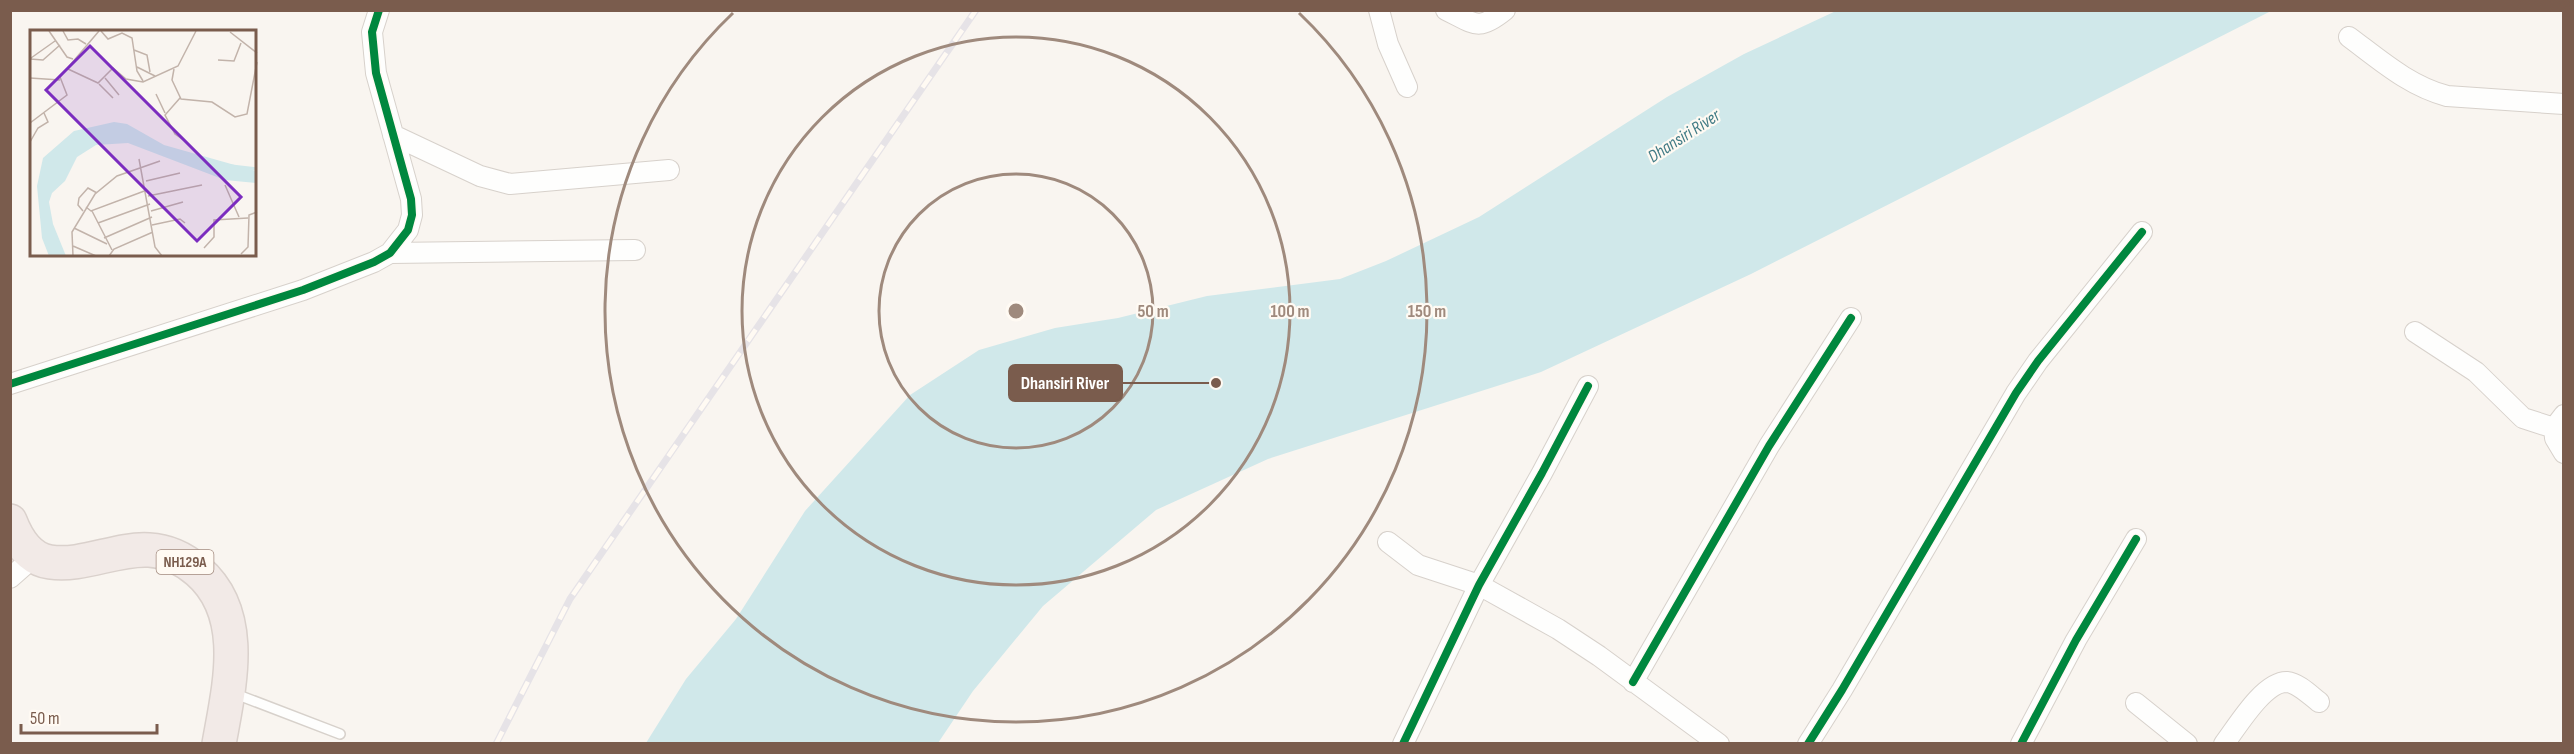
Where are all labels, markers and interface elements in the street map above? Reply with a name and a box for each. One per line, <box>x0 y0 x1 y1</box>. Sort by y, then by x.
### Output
inset map <box>30 30 256 256</box>
water label: Dhansiri River <box>1644 104 1725 167</box>
centre of rings <box>1006 301 1026 321</box>
text: 50 m <box>1137 301 1169 322</box>
text: 100 m <box>1271 301 1310 322</box>
text: 150 m <box>1408 301 1446 322</box>
callout: Dhansiri River <box>1009 365 1122 401</box>
text: Dhansiri River <box>1021 373 1110 394</box>
road number: NH129A <box>156 550 213 574</box>
scale bar <box>21 697 158 735</box>
text: 50 m <box>30 708 60 729</box>

